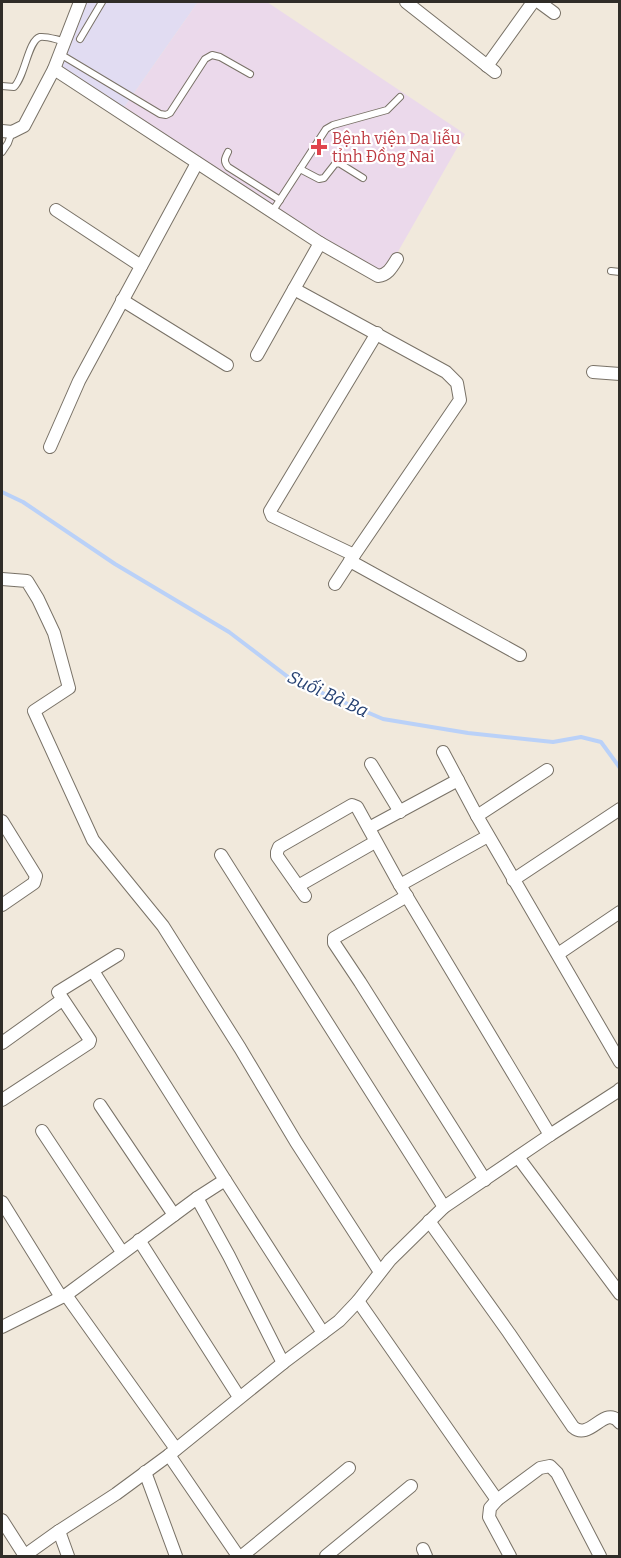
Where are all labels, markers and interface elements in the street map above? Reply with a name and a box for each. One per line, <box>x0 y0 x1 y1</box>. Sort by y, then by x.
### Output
place label: Bệnh viện Da liễu tỉnh Đồng Nai <box>332 128 461 166</box>
marker: Bệnh viện Da liễu tỉnh Đồng Nai <box>310 138 328 156</box>
water label: Suối Bà Ba <box>284 666 372 722</box>

